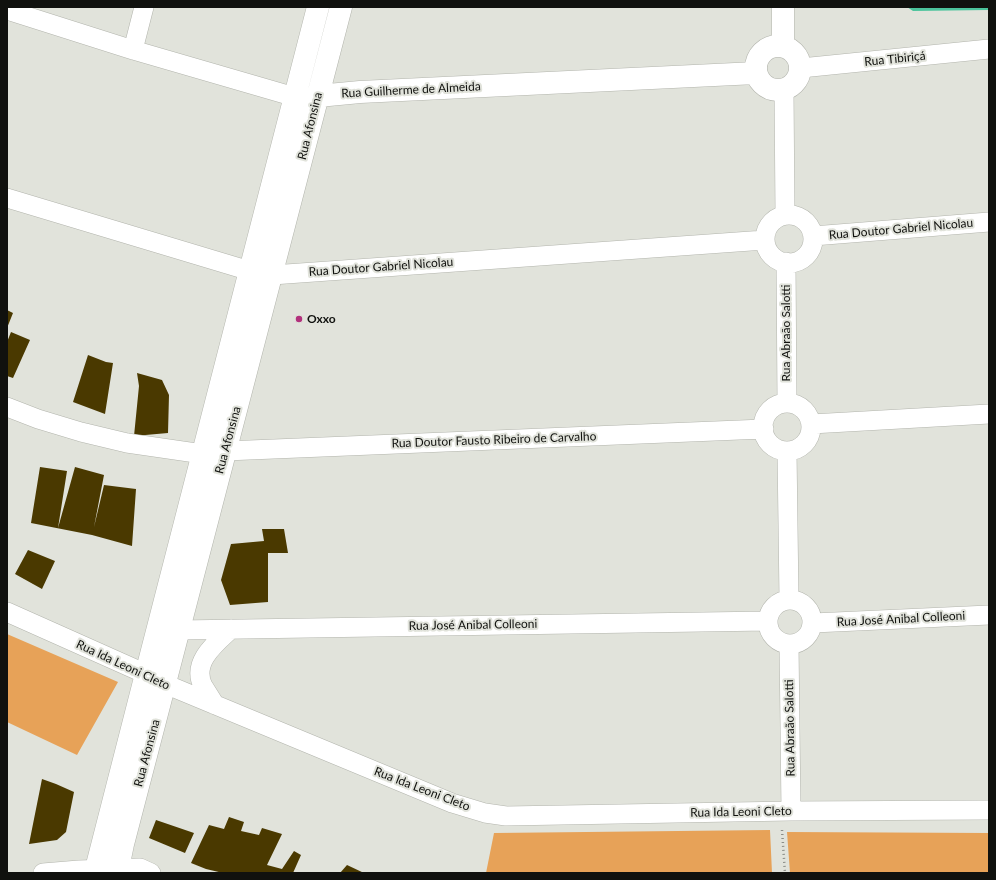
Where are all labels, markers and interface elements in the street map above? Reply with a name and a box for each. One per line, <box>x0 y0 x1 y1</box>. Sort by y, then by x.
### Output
street label: Rua Tibiriçá <box>864 49 926 69</box>
street label: Rua Guilherme de Almeida <box>341 79 481 101</box>
street label: Rua Afonsina <box>295 91 325 161</box>
street label: Rua Doutor Gabriel Nicolau <box>828 216 974 242</box>
street label: Rua Doutor Gabriel Nicolau <box>308 255 454 279</box>
street label: Rua Abraão Salotti <box>779 285 793 381</box>
place label: Oxxo <box>307 312 336 326</box>
marker: Oxxo <box>294 314 304 324</box>
street label: Rua Afonsina <box>212 405 244 475</box>
street label: Rua Doutor Fausto Ribeiro de Carvalho <box>391 429 597 451</box>
street label: Rua José Anibal Colleoni <box>836 608 966 630</box>
street label: Rua José Anibal Colleoni <box>409 617 537 633</box>
street label: Rua Ida Leoni Cleto <box>74 637 172 693</box>
street label: Rua Abraão Salotti <box>782 679 798 777</box>
street label: Rua Afonsina <box>131 718 163 788</box>
street label: Rua Ida Leoni Cleto <box>372 764 472 814</box>
street label: Rua Ida Leoni Cleto <box>690 804 792 820</box>

